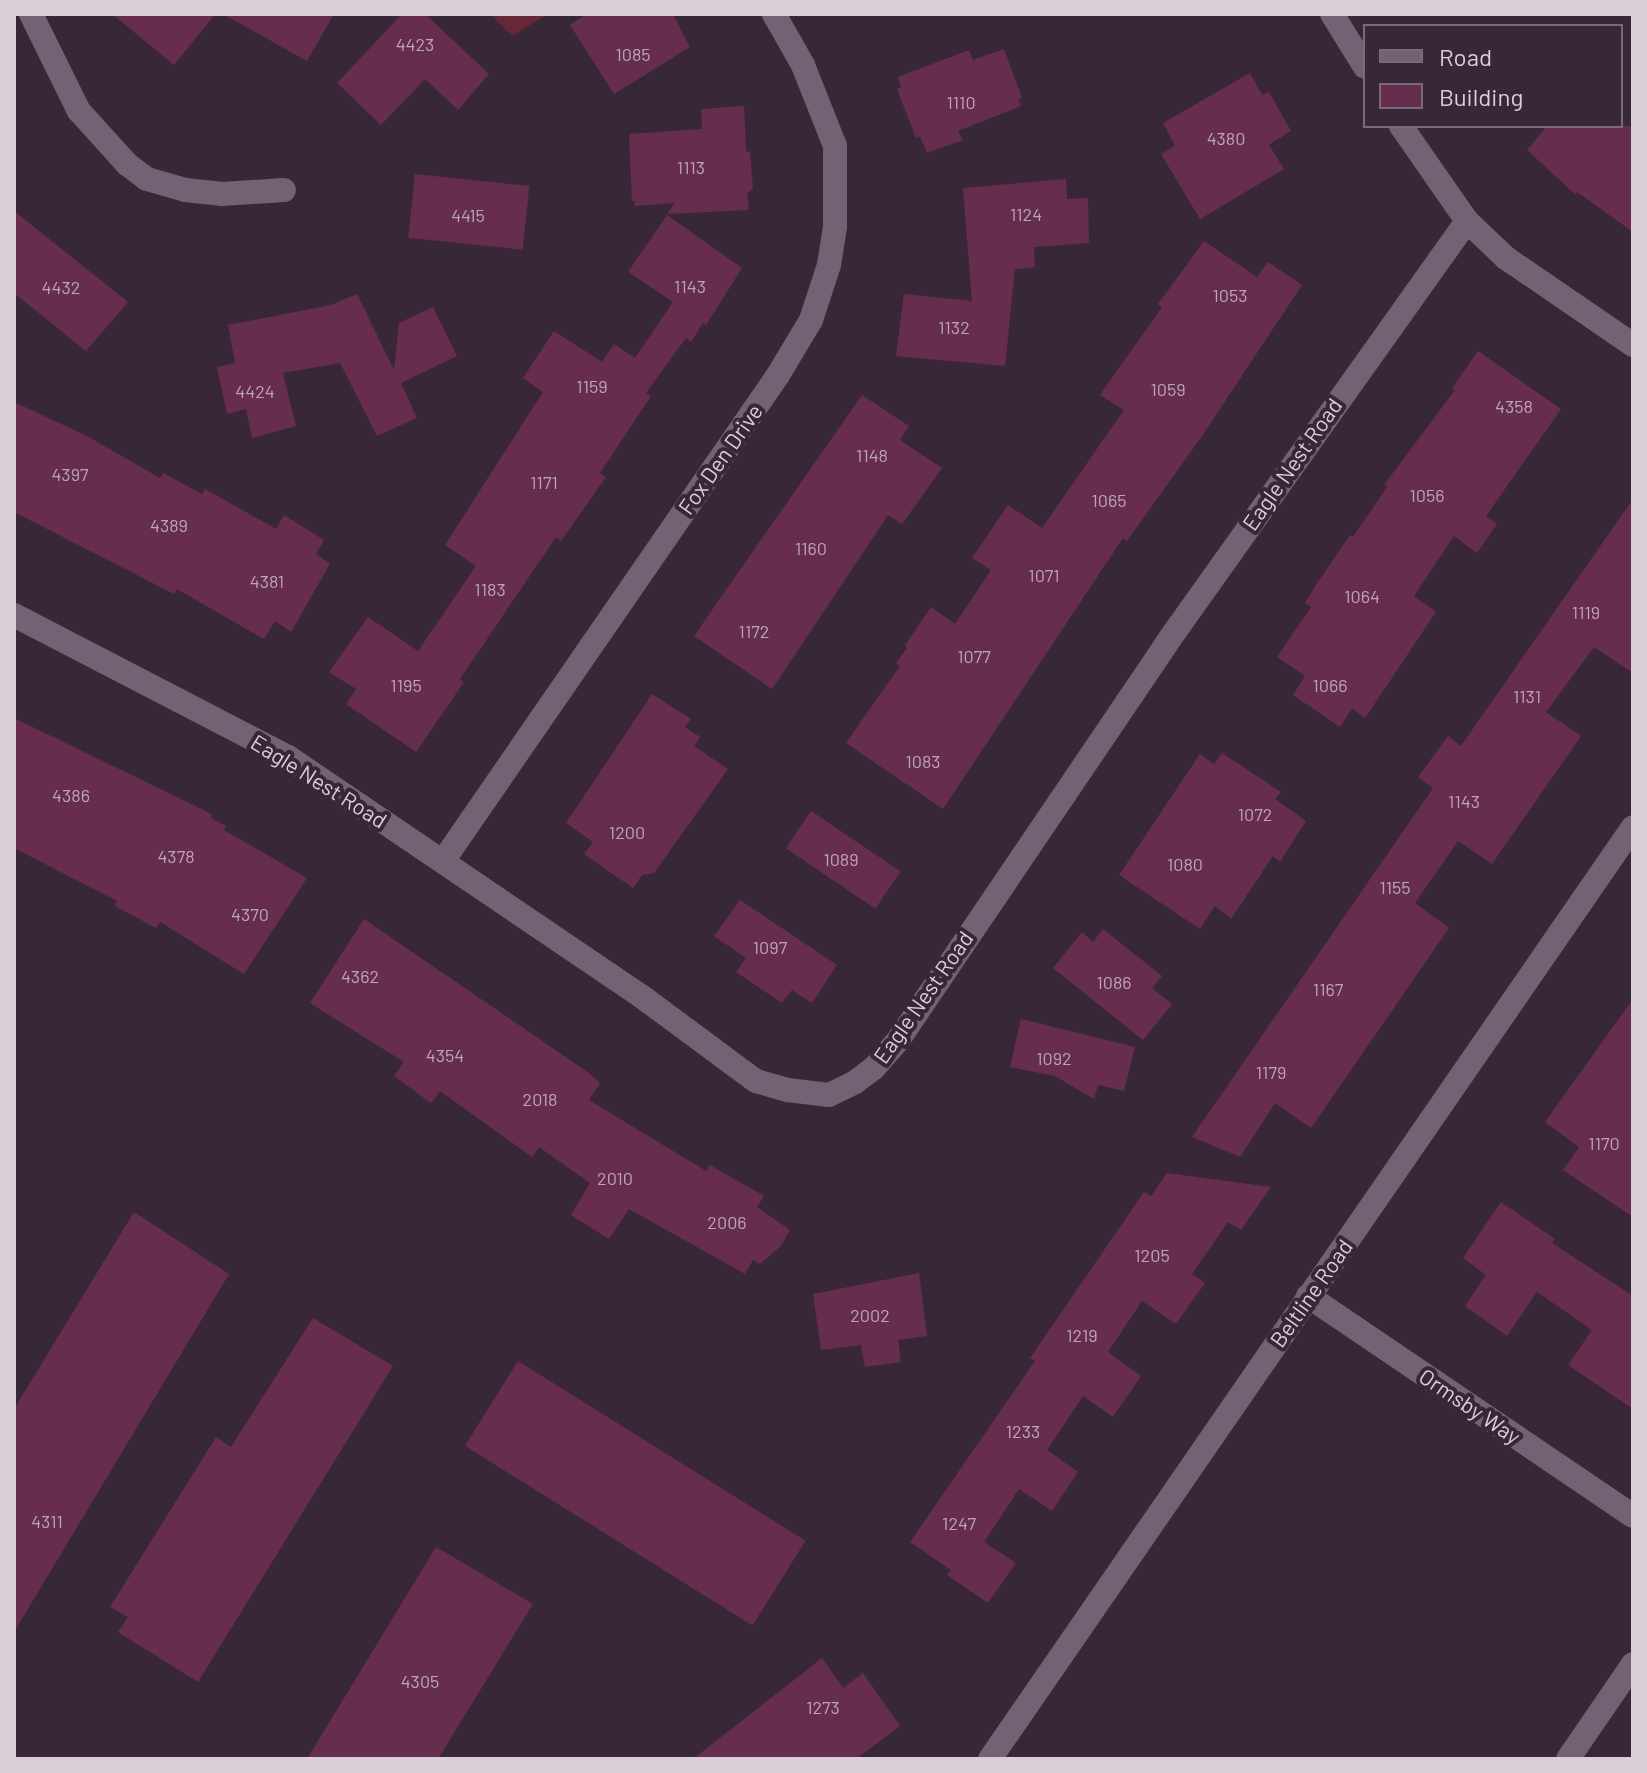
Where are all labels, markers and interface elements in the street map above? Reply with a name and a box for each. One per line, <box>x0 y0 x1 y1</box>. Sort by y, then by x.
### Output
legend <box>1363 24 1623 128</box>
house number: 4423 <box>396 33 434 55</box>
text: Road <box>1439 42 1492 71</box>
house number: 1085 <box>615 43 651 65</box>
text: Building <box>1439 82 1523 111</box>
house number: 1110 <box>946 91 976 113</box>
house number: 4380 <box>1207 127 1245 149</box>
house number: 1113 <box>677 156 705 178</box>
house number: 1124 <box>1010 203 1042 225</box>
house number: 4415 <box>451 204 485 226</box>
house number: 1143 <box>674 275 706 297</box>
house number: 4432 <box>42 276 80 298</box>
house number: 1053 <box>1213 284 1247 306</box>
house number: 1132 <box>938 316 970 338</box>
house number: 1159 <box>576 375 608 397</box>
house number: 1059 <box>1150 378 1186 400</box>
house number: 4424 <box>235 380 275 402</box>
street label: Eagle Nest Road <box>1237 393 1347 535</box>
house number: 4358 <box>1495 395 1533 417</box>
street label: Fox Den Drive <box>672 399 768 519</box>
house number: 1148 <box>856 444 888 466</box>
house number: 4397 <box>51 463 89 485</box>
house number: 1171 <box>530 471 558 493</box>
house number: 1056 <box>1410 484 1444 506</box>
house number: 1065 <box>1092 489 1126 511</box>
house number: 4389 <box>150 514 188 536</box>
house number: 1160 <box>795 537 827 559</box>
house number: 1071 <box>1028 564 1060 586</box>
house number: 4381 <box>250 570 284 592</box>
house number: 1183 <box>474 578 506 600</box>
house number: 1064 <box>1344 585 1380 607</box>
house number: 1119 <box>1572 601 1600 623</box>
house number: 1172 <box>739 620 769 642</box>
house number: 1077 <box>957 645 991 667</box>
house number: 1195 <box>390 674 422 696</box>
house number: 1066 <box>1312 674 1348 696</box>
house number: 1131 <box>1513 685 1541 707</box>
street label: Eagle Nest Road <box>246 729 392 833</box>
house number: 1083 <box>905 750 941 772</box>
house number: 4386 <box>52 784 90 806</box>
house number: 1143 <box>1448 790 1480 812</box>
house number: 1072 <box>1238 803 1272 825</box>
house number: 1200 <box>609 821 645 843</box>
house number: 4378 <box>157 845 195 867</box>
house number: 1089 <box>823 848 859 870</box>
house number: 1080 <box>1167 853 1203 875</box>
house number: 1155 <box>1379 876 1411 898</box>
house number: 4370 <box>231 903 269 925</box>
street label: Eagle Nest Road <box>868 926 978 1068</box>
house number: 1097 <box>753 936 787 958</box>
house number: 4362 <box>341 965 379 987</box>
house number: 1086 <box>1096 971 1132 993</box>
house number: 1167 <box>1313 978 1343 1000</box>
house number: 4354 <box>426 1044 464 1066</box>
house number: 1092 <box>1036 1047 1072 1069</box>
house number: 1179 <box>1256 1061 1286 1083</box>
house number: 2018 <box>523 1088 557 1110</box>
house number: 1170 <box>1588 1132 1620 1154</box>
house number: 2010 <box>597 1167 633 1189</box>
house number: 2006 <box>707 1211 747 1233</box>
street label: Beltline Road <box>1264 1234 1358 1352</box>
house number: 1205 <box>1134 1244 1170 1266</box>
house number: 2002 <box>850 1304 890 1326</box>
house number: 1219 <box>1066 1324 1098 1346</box>
street label: Ormsby Way <box>1414 1363 1526 1449</box>
house number: 1233 <box>1006 1420 1040 1442</box>
house number: 4311 <box>31 1510 63 1532</box>
house number: 1247 <box>942 1512 976 1534</box>
house number: 4305 <box>401 1670 439 1692</box>
house number: 1273 <box>806 1696 840 1718</box>

